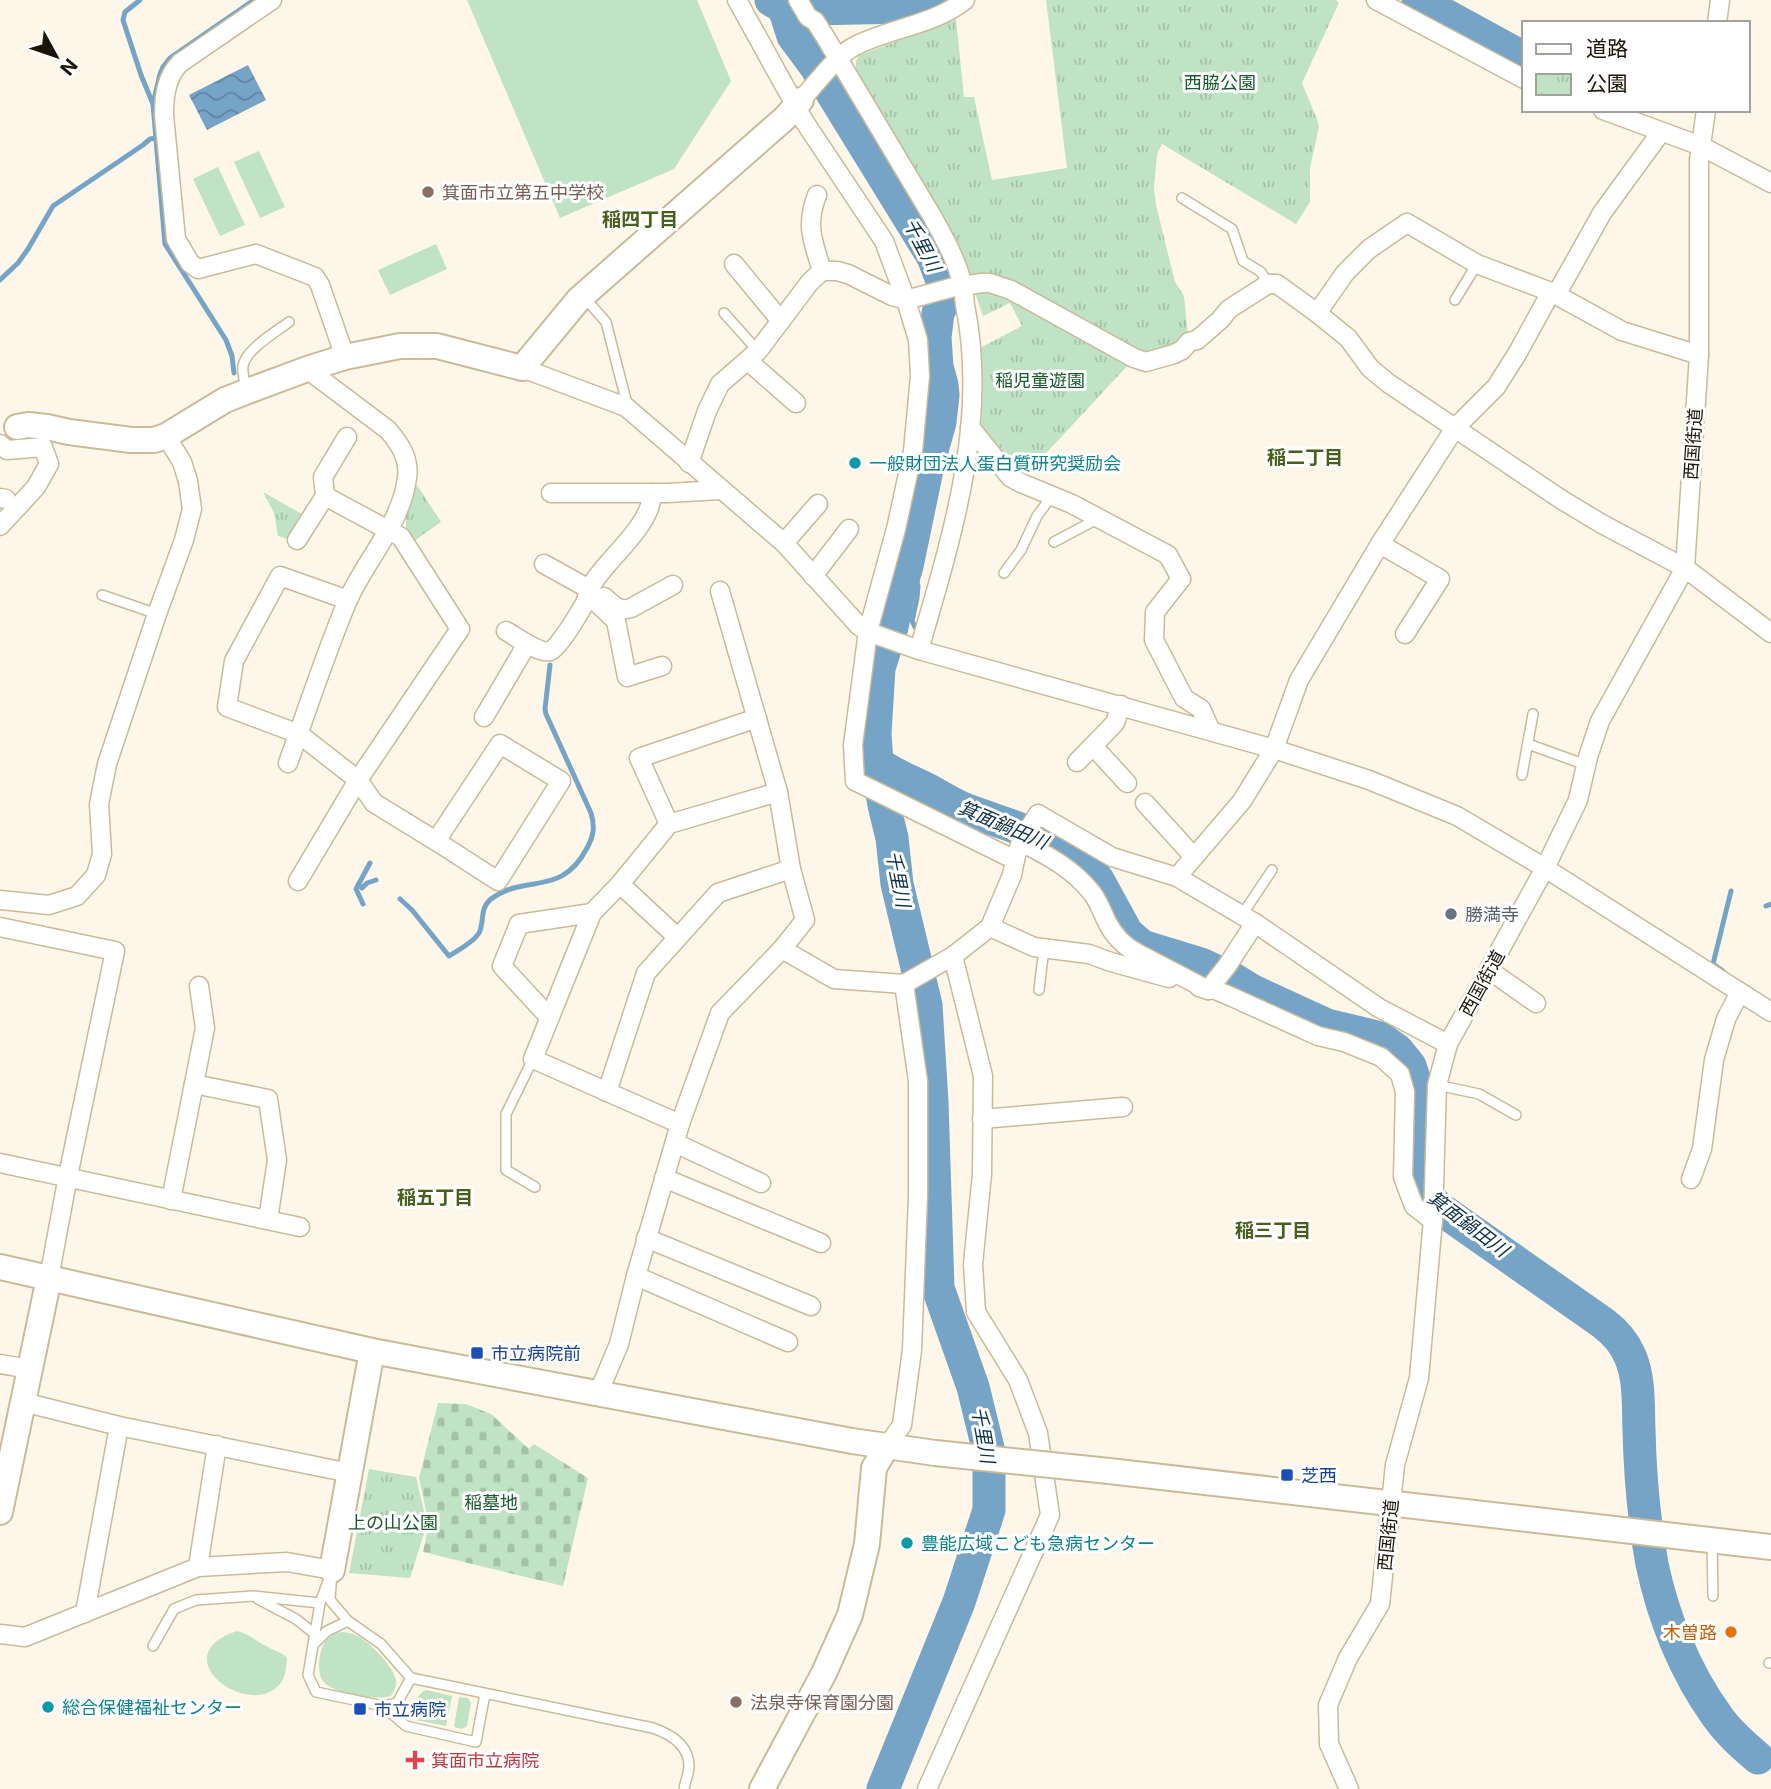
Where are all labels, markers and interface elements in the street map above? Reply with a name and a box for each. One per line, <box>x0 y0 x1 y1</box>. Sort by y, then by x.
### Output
north arrow <box>21 21 91 91</box>
legend <box>1522 21 1750 112</box>
text: 道路 <box>1586 36 1628 61</box>
text: N <box>55 54 82 80</box>
text: 公園 <box>1586 71 1628 96</box>
park label: 西脇公園 <box>1184 72 1256 93</box>
place label: 箕面市立第五中学校 <box>442 182 604 203</box>
marker: 箕面市立第五中学校 <box>420 184 436 200</box>
district label: 稲四丁目 <box>602 208 678 231</box>
water label: 千里川 <box>898 214 946 277</box>
park label: 稲児童遊園 <box>995 370 1085 391</box>
street label: 西国街道 <box>1680 407 1706 481</box>
district label: 稲二丁目 <box>1267 446 1343 469</box>
place label: 一般財団法人蛋白質研究奨励会 <box>869 453 1121 474</box>
marker: 一般財団法人蛋白質研究奨励会 <box>847 455 863 471</box>
water label: 箕面鍋田川 <box>955 796 1053 855</box>
water label: 千里川 <box>881 849 915 911</box>
place label: 勝満寺 <box>1465 904 1519 925</box>
marker: 勝満寺 <box>1443 906 1459 922</box>
street label: 西国街道 <box>1455 946 1509 1020</box>
district label: 稲五丁目 <box>397 1186 473 1209</box>
water label: 箕面鍋田川 <box>1423 1186 1514 1263</box>
district label: 稲三丁目 <box>1235 1219 1311 1242</box>
place label: 市立病院前 <box>491 1343 581 1364</box>
marker: 市立病院前 <box>469 1345 485 1361</box>
water label: 千里川 <box>967 1405 1000 1467</box>
place label: 芝西 <box>1301 1465 1337 1486</box>
marker: 芝西 <box>1279 1467 1295 1483</box>
park label: 稲墓地 <box>464 1492 518 1513</box>
street label: 西国街道 <box>1374 1498 1402 1572</box>
park label: 上の山公園 <box>348 1512 438 1533</box>
place label: 豊能広域こども急病センター <box>921 1533 1155 1554</box>
marker: 豊能広域こども急病センター <box>899 1535 915 1551</box>
place label: 木曽路 <box>1663 1622 1717 1643</box>
marker: 木曽路 <box>1723 1624 1739 1640</box>
place label: 法泉寺保育園分園 <box>750 1692 894 1713</box>
marker: 法泉寺保育園分園 <box>728 1694 744 1710</box>
place label: 総合保健福祉センター <box>62 1697 242 1718</box>
marker: 総合保健福祉センター <box>40 1699 56 1715</box>
place label: 市立病院 <box>374 1699 446 1720</box>
marker: 市立病院 <box>352 1701 368 1717</box>
marker: 箕面市立病院 <box>405 1750 425 1770</box>
place label: 箕面市立病院 <box>431 1750 539 1771</box>

